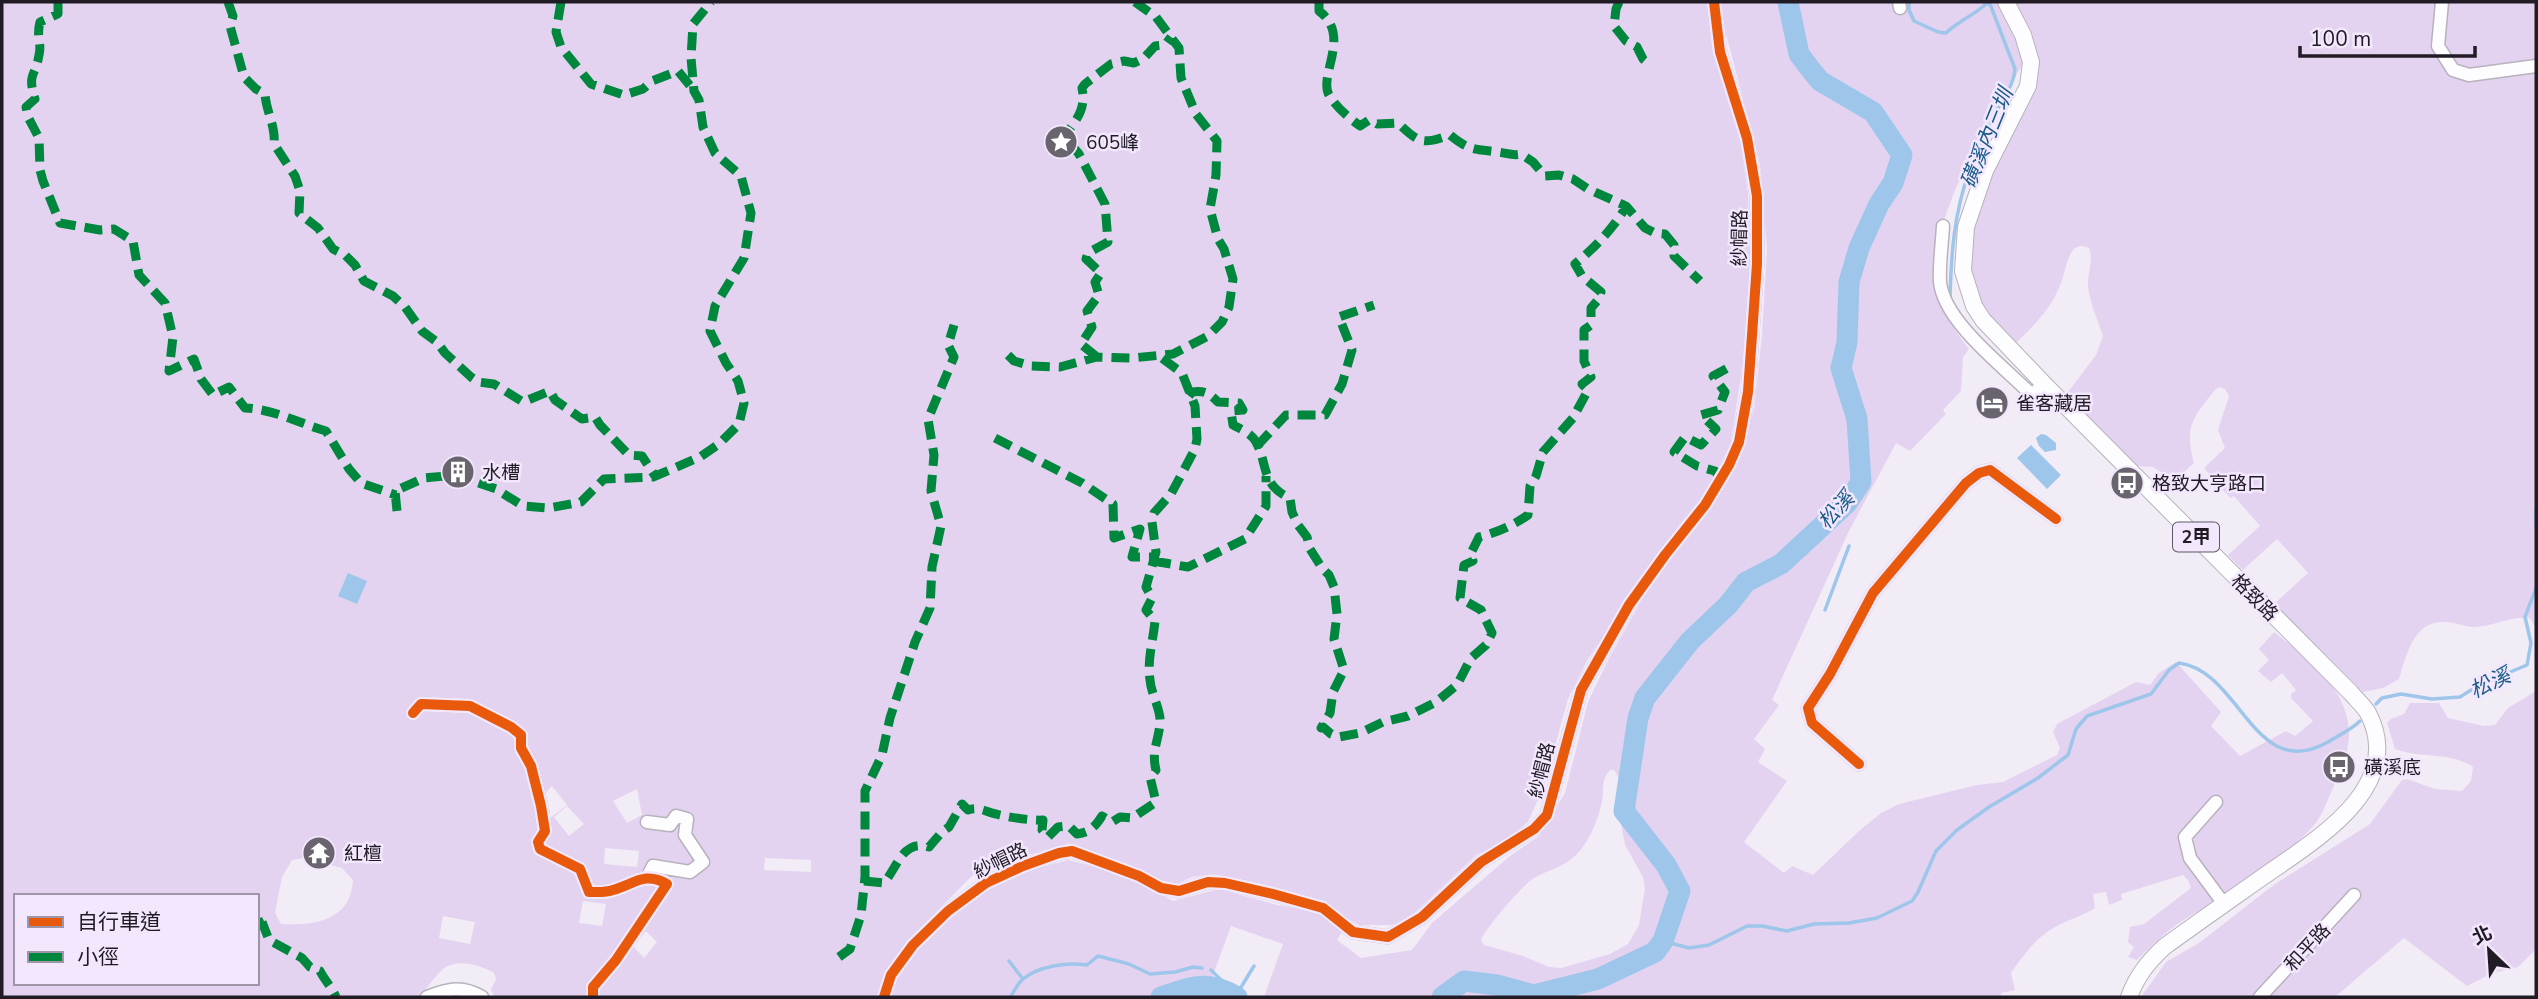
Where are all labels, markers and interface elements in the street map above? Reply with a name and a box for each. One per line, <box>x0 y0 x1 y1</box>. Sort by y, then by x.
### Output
scale bar <box>2300 14 2475 58</box>
text: 100 m <box>2310 25 2371 53</box>
water label: 磺溪內三圳 <box>1954 81 2021 192</box>
place icon: 605峰 <box>1042 123 1080 161</box>
place label: 605峰 <box>1086 130 1139 156</box>
street label: 紗帽路 <box>1727 209 1753 267</box>
hotel icon: 雀客藏居 <box>1973 384 2011 422</box>
place label: 雀客藏居 <box>2016 391 2092 417</box>
building icon: 水槽 <box>439 453 477 491</box>
place label: 水槽 <box>482 460 520 486</box>
bus stop icon: 格致大亨路口 <box>2108 464 2146 502</box>
place label: 格致大亨路口 <box>2152 471 2266 497</box>
water label: 松溪 <box>1811 483 1863 535</box>
road number: 2甲 <box>2173 522 2219 552</box>
street label: 格致路 <box>2225 568 2284 627</box>
water label: 松溪 <box>2465 660 2518 705</box>
street label: 紗帽路 <box>1522 739 1561 801</box>
bus stop icon: 磺溪底 <box>2320 748 2358 786</box>
place label: 磺溪底 <box>2364 755 2421 781</box>
temple icon: 紅檀 <box>300 834 338 872</box>
street label: 紗帽路 <box>969 837 1032 885</box>
place label: 紅檀 <box>344 841 382 867</box>
legend <box>14 894 259 985</box>
text: 自行車道 <box>77 908 161 936</box>
north arrow <box>2454 915 2524 985</box>
street label: 和平路 <box>2279 918 2337 977</box>
text: 北 <box>2468 920 2496 951</box>
text: 小徑 <box>77 943 119 971</box>

